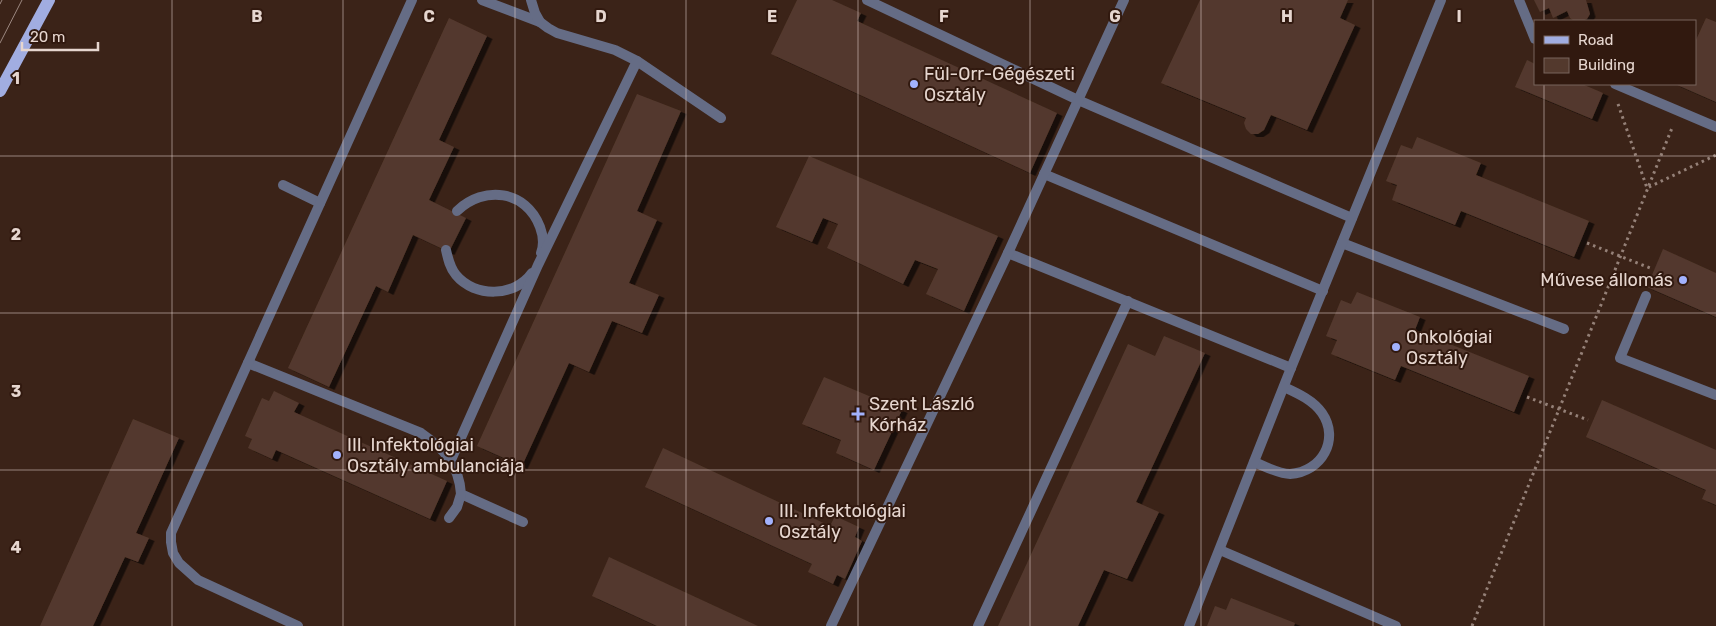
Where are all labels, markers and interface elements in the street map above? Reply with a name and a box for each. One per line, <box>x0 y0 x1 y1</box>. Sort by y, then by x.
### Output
text: B <box>251 7 263 26</box>
text: C <box>423 7 435 26</box>
text: D <box>595 7 607 26</box>
text: E <box>767 7 777 26</box>
text: F <box>939 7 949 26</box>
text: G <box>1109 7 1121 26</box>
text: H <box>1281 7 1293 26</box>
text: I <box>1456 7 1462 26</box>
scale bar <box>22 20 99 52</box>
legend <box>1534 20 1696 85</box>
text: 20 m <box>30 28 65 46</box>
text: Road <box>1578 31 1614 49</box>
text: Building <box>1578 56 1635 74</box>
place label: Fül-Orr-Gégészeti Osztály <box>924 63 1075 106</box>
text: 1 <box>12 69 20 88</box>
marker: Fül-Orr-Gégészeti Osztály <box>908 78 920 90</box>
text: 2 <box>11 225 21 244</box>
place label: Művese állomás <box>1540 269 1673 291</box>
marker: Művese állomás <box>1677 274 1689 286</box>
place label: Onkológiai Osztály <box>1406 326 1492 369</box>
marker: Onkológiai Osztály <box>1390 341 1402 353</box>
text: 3 <box>11 382 21 401</box>
place label: Szent László Kórház <box>869 393 975 436</box>
marker: Szent László Kórház <box>851 407 865 421</box>
place label: III. Infektológiai Osztály ambulanciája <box>347 434 524 477</box>
marker: III. Infektológiai Osztály ambulanciája <box>331 449 343 461</box>
place label: III. Infektológiai Osztály <box>779 500 906 543</box>
marker: III. Infektológiai Osztály <box>763 515 775 527</box>
text: 4 <box>11 538 22 557</box>

